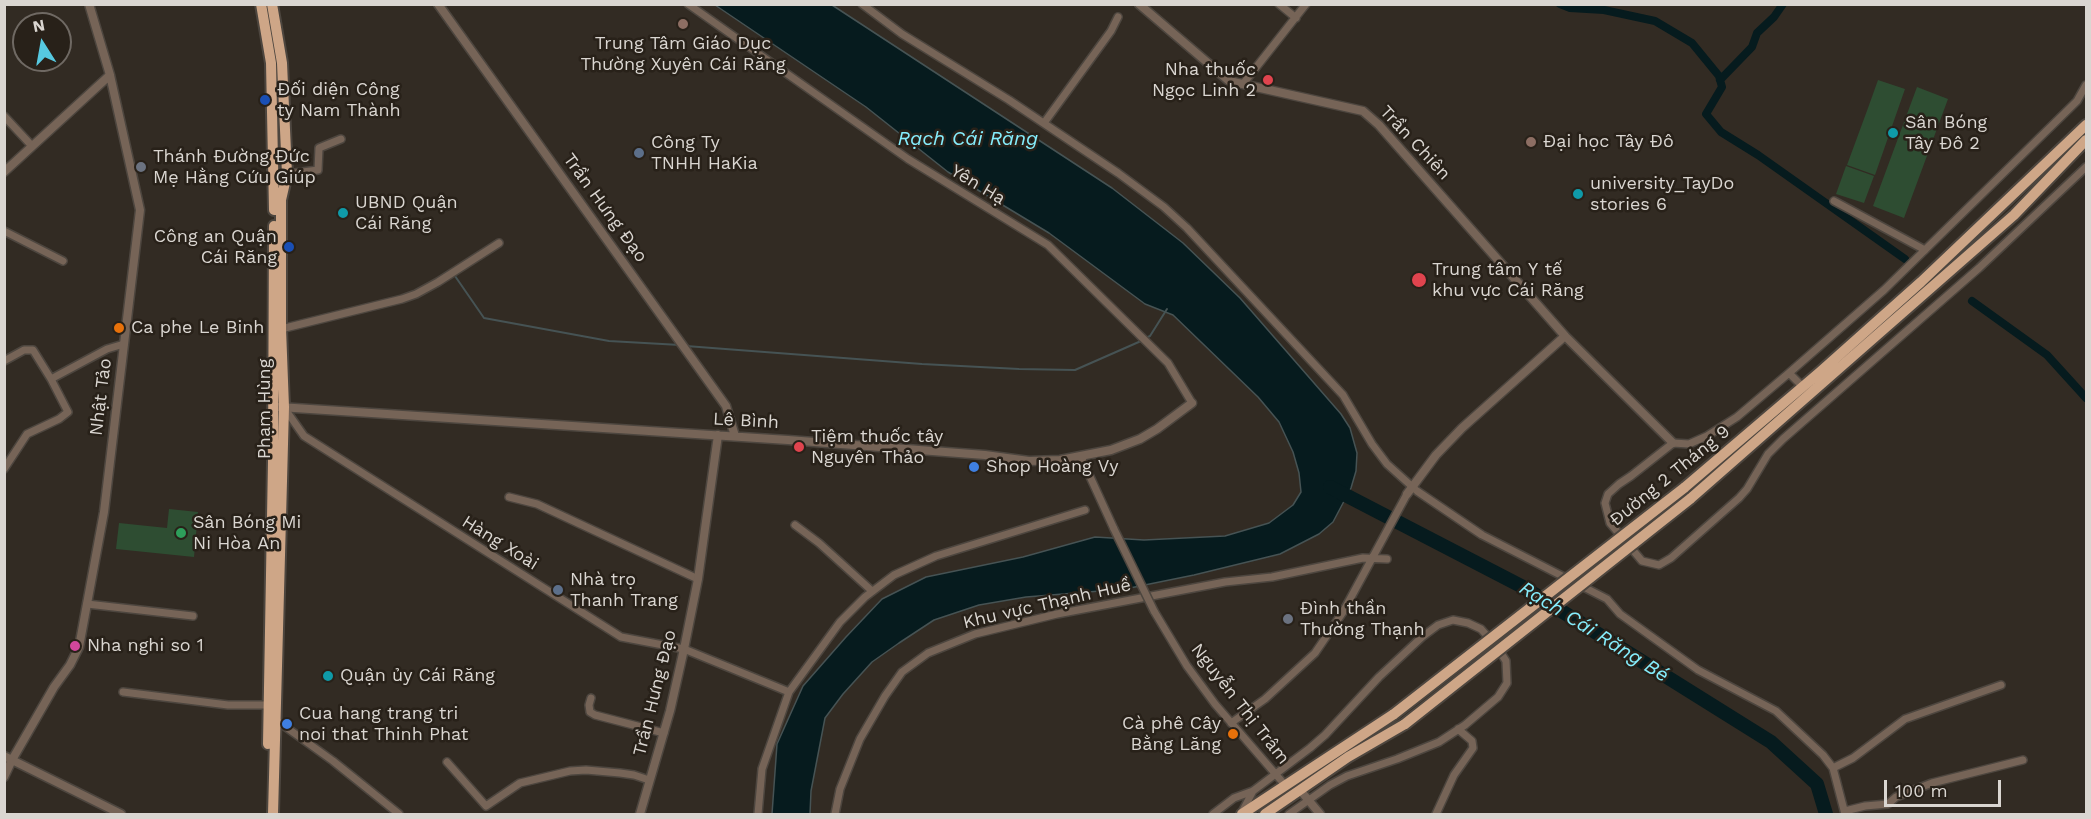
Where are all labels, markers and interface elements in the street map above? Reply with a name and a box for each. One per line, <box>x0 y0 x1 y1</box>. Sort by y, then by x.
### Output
north arrow <box>12 12 72 72</box>
text: N <box>31 15 46 36</box>
marker: Trung Tâm Giáo Dục Thường Xuyên Cái Răng <box>676 17 690 31</box>
place label: Trung Tâm Giáo Dục Thường Xuyên Cái Răng <box>580 33 786 76</box>
place label: Nha thuốc Ngọc Linh 2 <box>1152 59 1256 101</box>
marker: Nha thuốc Ngọc Linh 2 <box>1261 73 1275 87</box>
place label: Đối diện Công ty Nam Thành <box>277 79 401 122</box>
marker: Đối diện Công ty Nam Thành <box>258 93 272 107</box>
street label: Trần Chiên <box>1375 101 1455 185</box>
place label: Sân Bóng Tây Đô 2 <box>1905 112 1987 154</box>
marker: Sân Bóng Tây Đô 2 <box>1886 126 1900 140</box>
water label: Rạch Cái Răng <box>898 127 1038 151</box>
place label: Đại học Tây Đô <box>1543 131 1674 153</box>
place label: Công Ty TNHH HaKia <box>651 132 758 174</box>
marker: Đại học Tây Đô <box>1524 135 1538 149</box>
place label: Thánh Đường Đức Mẹ Hằng Cứu Giúp <box>153 146 316 188</box>
marker: Công Ty TNHH HaKia <box>632 146 646 160</box>
street label: Trần Hưng Đạo <box>558 149 652 267</box>
marker: Thánh Đường Đức Mẹ Hằng Cứu Giúp <box>134 160 148 174</box>
street label: Yên Hạ <box>947 160 1009 210</box>
place label: university_TayDo stories 6 <box>1590 173 1734 216</box>
marker: university_TayDo stories 6 <box>1571 187 1585 201</box>
place label: UBND Quận Cái Răng <box>355 192 458 234</box>
marker: UBND Quận Cái Răng <box>336 206 350 220</box>
place label: Công an Quận Cái Răng <box>154 226 277 268</box>
marker: Công an Quận Cái Răng <box>282 240 296 254</box>
place label: Trung tâm Y tế khu vực Cái Răng <box>1432 259 1584 302</box>
marker: Trung tâm Y tế khu vực Cái Răng <box>1410 271 1428 289</box>
place label: Ca phe Le Binh <box>131 317 264 339</box>
marker: Ca phe Le Binh <box>112 321 126 335</box>
street label: Nhật Tảo <box>86 357 116 437</box>
street label: Phạm Hùng <box>254 359 276 459</box>
street label: Lê Bình <box>713 408 779 434</box>
street label: Đường 2 Tháng 9 <box>1606 421 1734 531</box>
place label: Tiệm thuốc tây Nguyên Thảo <box>811 426 943 468</box>
marker: Tiệm thuốc tây Nguyên Thảo <box>792 440 806 454</box>
place label: Shop Hoàng Vy <box>986 456 1119 478</box>
marker: Shop Hoàng Vy <box>967 460 981 474</box>
street label: Hàng Xoài <box>458 511 542 575</box>
place label: Sân Bóng Mi Ni Hòa An <box>193 512 301 554</box>
marker: Sân Bóng Mi Ni Hòa An <box>174 526 188 540</box>
place label: Nhà trọ Thanh Trang <box>570 569 678 612</box>
street label: Khu vực Thạnh Huề <box>961 574 1133 634</box>
water label: Rạch Cái Răng Bé <box>1515 576 1673 688</box>
marker: Nhà trọ Thanh Trang <box>551 583 565 597</box>
place label: Đình thần Thường Thạnh <box>1300 598 1425 640</box>
marker: Đình thần Thường Thạnh <box>1281 612 1295 626</box>
street label: Trần Hưng Đạo <box>629 628 681 758</box>
place label: Nha nghi so 1 <box>87 635 204 657</box>
marker: Nha nghi so 1 <box>68 639 82 653</box>
street label: Nguyễn Thị Trâm <box>1186 639 1294 769</box>
place label: Quận ủy Cái Răng <box>340 665 495 687</box>
marker: Quận ủy Cái Răng <box>321 669 335 683</box>
place label: Cua hang trang tri noi that Thinh Phat <box>299 703 468 746</box>
place label: Cà phê Cây Bằng Lăng <box>1122 713 1221 756</box>
marker: Cua hang trang tri noi that Thinh Phat <box>280 717 294 731</box>
marker: Cà phê Cây Bằng Lăng <box>1226 727 1240 741</box>
scale bar <box>1887 768 2004 806</box>
text: 100 m <box>1895 780 1948 801</box>

